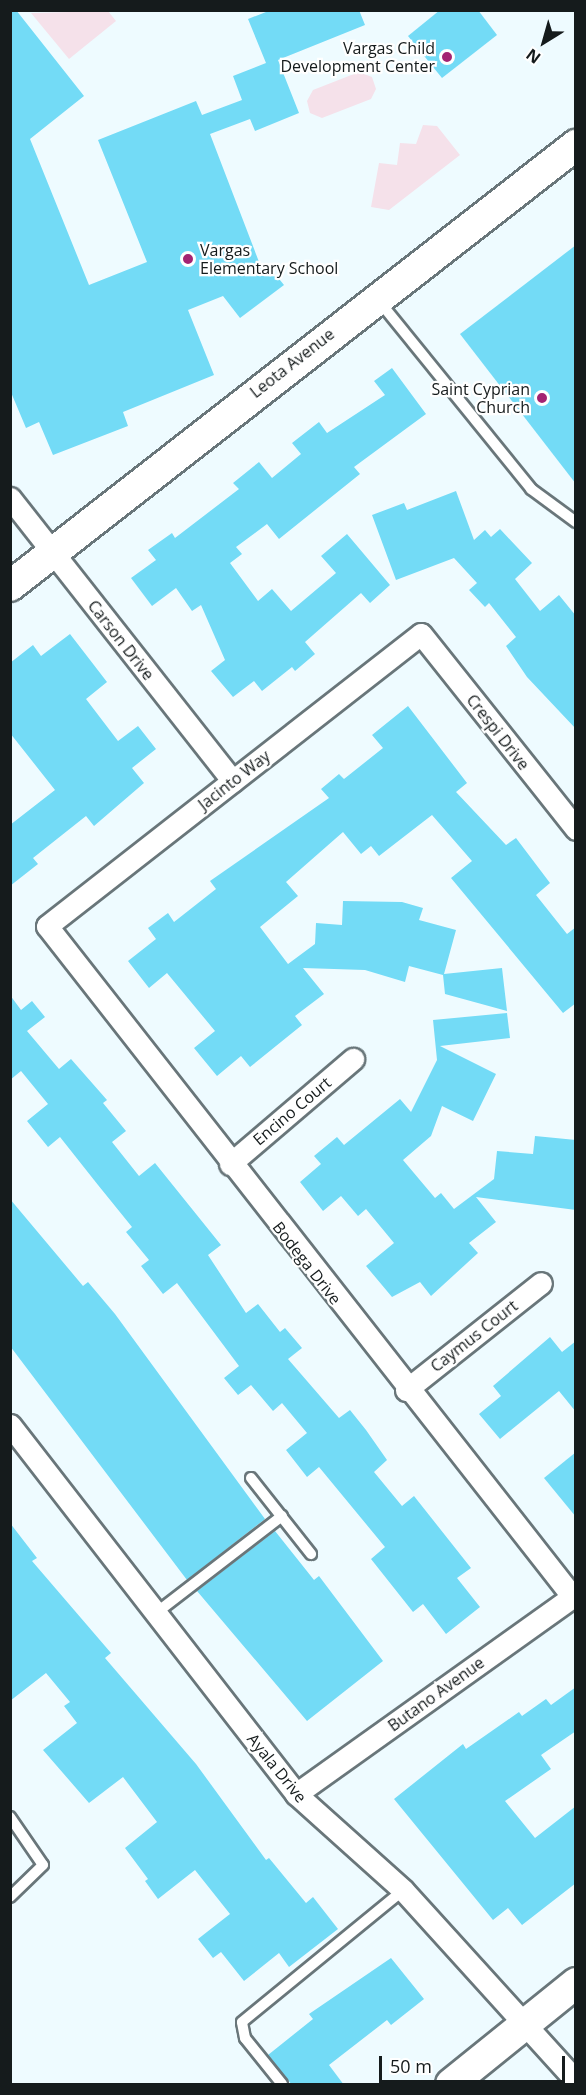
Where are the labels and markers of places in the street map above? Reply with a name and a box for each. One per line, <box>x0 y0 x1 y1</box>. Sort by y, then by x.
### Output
place label: Vargas Child Development Center <box>280 38 435 76</box>
marker: Vargas Child Development Center <box>440 50 454 64</box>
place label: Vargas Elementary School <box>200 240 338 278</box>
marker: Vargas Elementary School <box>181 252 195 266</box>
place label: Saint Cyprian Church <box>431 379 530 417</box>
marker: Saint Cyprian Church <box>535 391 549 405</box>

